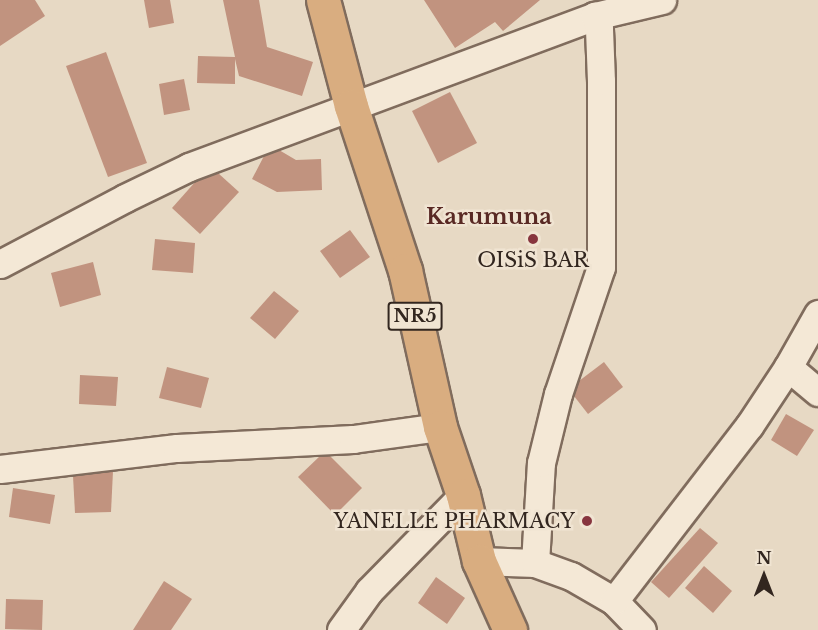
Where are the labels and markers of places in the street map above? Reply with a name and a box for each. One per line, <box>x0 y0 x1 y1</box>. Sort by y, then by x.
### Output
marker: OISiS BAR <box>526 232 540 246</box>
place label: OISiS BAR <box>477 248 589 272</box>
place label: YANELLE PHARMACY <box>333 509 575 533</box>
marker: YANELLE PHARMACY <box>580 514 594 528</box>

